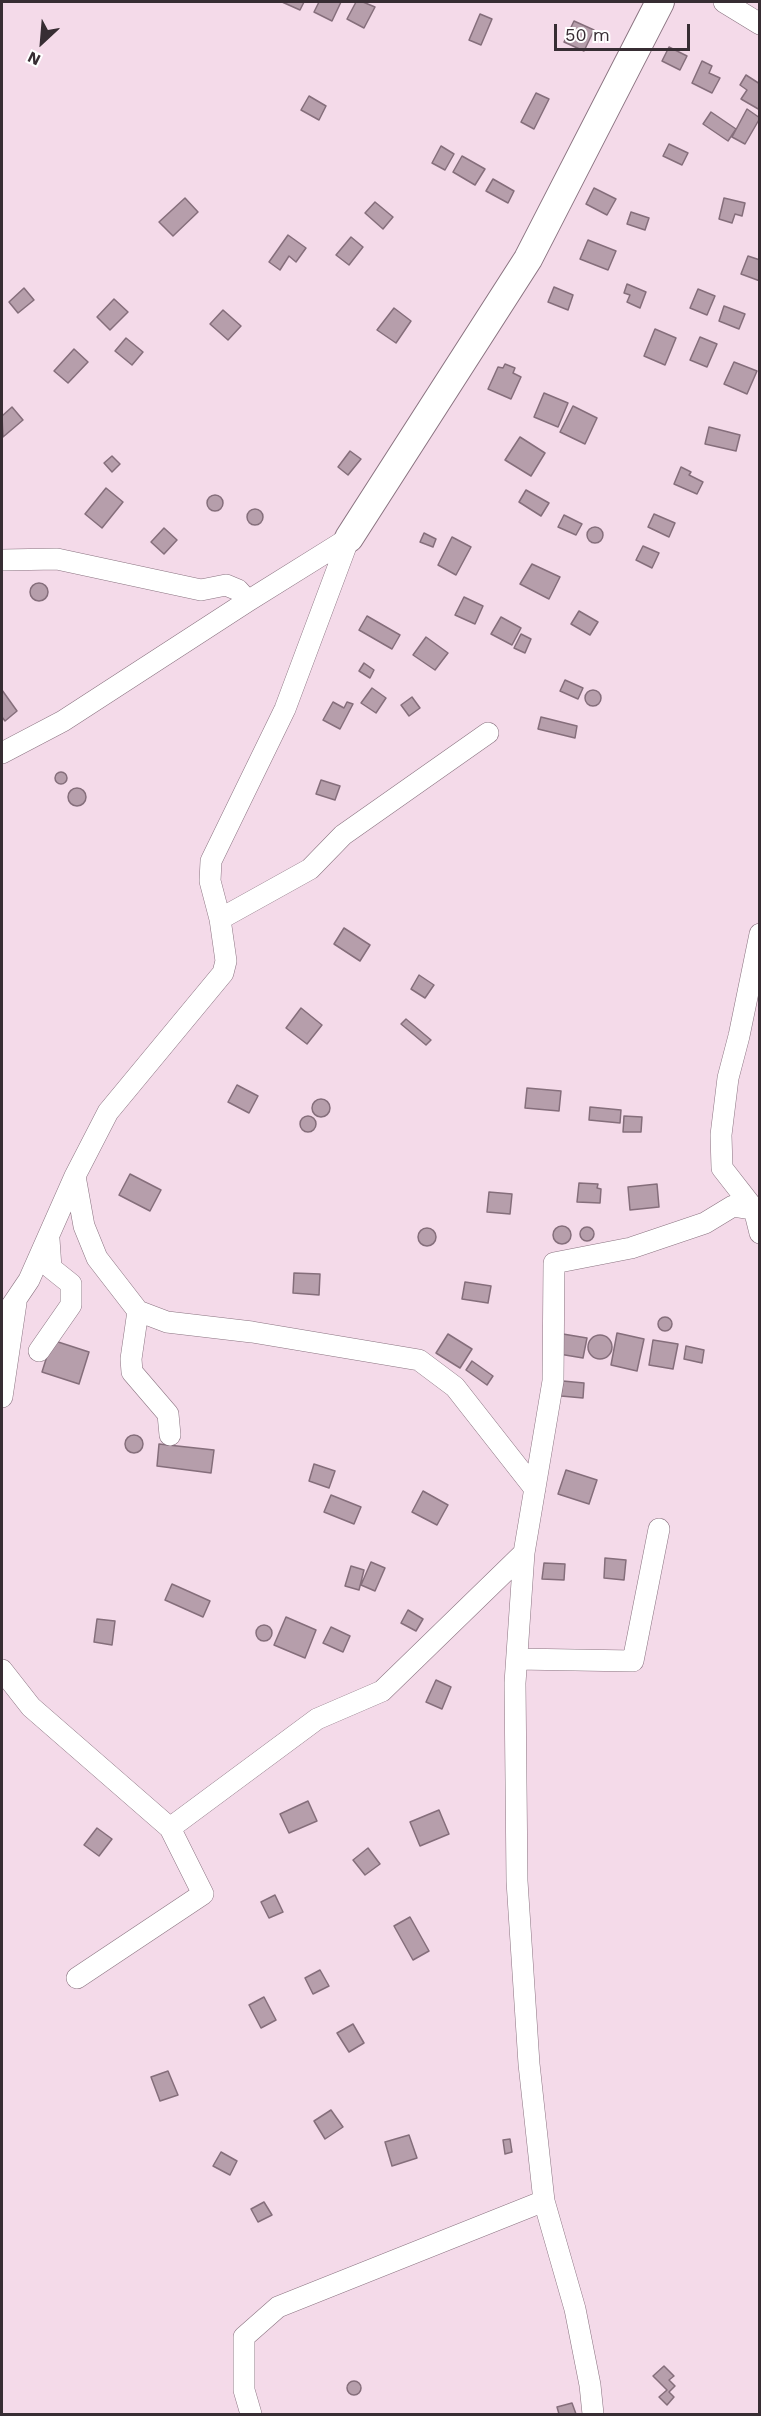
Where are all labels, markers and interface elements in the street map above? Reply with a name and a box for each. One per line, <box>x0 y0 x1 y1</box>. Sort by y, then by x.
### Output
north arrow <box>12 12 72 72</box>
scale bar <box>557 12 694 50</box>
text: 50 m <box>565 24 610 45</box>
text: N <box>24 47 43 70</box>

